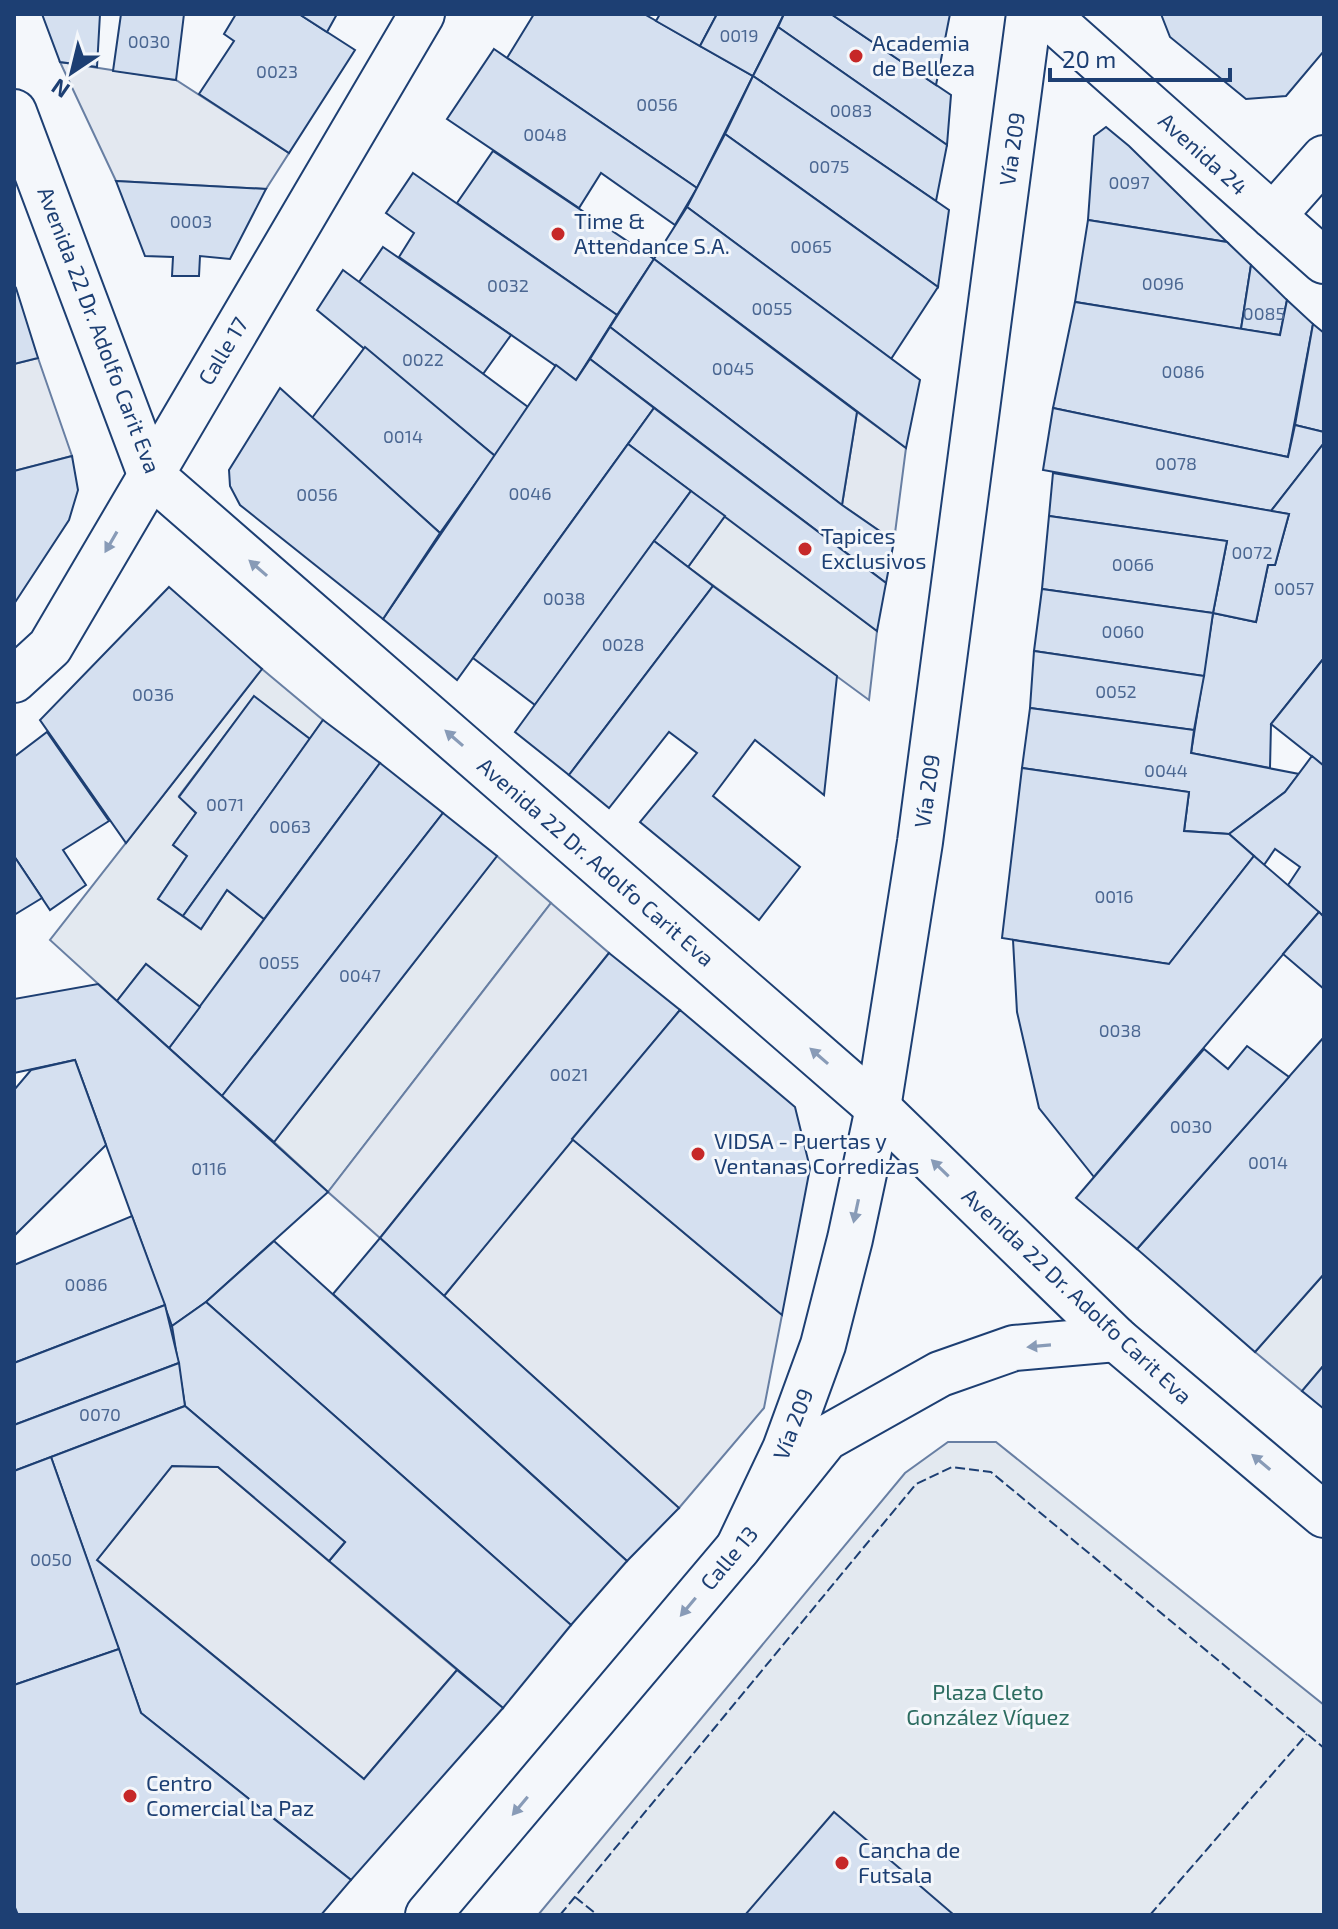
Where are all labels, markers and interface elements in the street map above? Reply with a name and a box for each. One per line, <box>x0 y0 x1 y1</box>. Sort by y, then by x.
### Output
house number: 0019 <box>719 24 759 46</box>
place label: Academia de Belleza <box>872 29 975 80</box>
house number: 0030 <box>128 30 170 52</box>
north arrow <box>32 32 112 112</box>
scale bar <box>1050 32 1230 82</box>
text: 20 m <box>1062 44 1116 73</box>
marker: Academia de Belleza <box>847 47 865 65</box>
house number: 0023 <box>256 60 298 82</box>
text: N <box>46 74 74 104</box>
house number: 0056 <box>636 93 678 115</box>
house number: 0083 <box>830 99 872 121</box>
street label: Avenida 24 <box>1154 107 1253 200</box>
street label: Vía 209 <box>993 110 1029 187</box>
house number: 0048 <box>523 123 567 145</box>
house number: 0075 <box>809 155 849 177</box>
house number: 0097 <box>1108 171 1150 193</box>
street label: Avenida 22 Dr. Adolfo Carit Eva <box>33 183 167 477</box>
place label: Time & Attendance S.A. <box>574 207 730 258</box>
house number: 0003 <box>170 210 212 232</box>
marker: Time & Attendance S.A. <box>549 225 567 243</box>
house number: 0065 <box>790 235 832 257</box>
house number: 0096 <box>1142 272 1184 294</box>
house number: 0032 <box>487 274 529 296</box>
house number: 0055 <box>751 297 793 319</box>
house number: 0085 <box>1243 302 1285 324</box>
street label: Calle 17 <box>192 312 252 389</box>
house number: 0022 <box>402 348 444 370</box>
house number: 0045 <box>712 357 754 379</box>
house number: 0086 <box>1162 360 1204 382</box>
house number: 0014 <box>383 425 423 447</box>
house number: 0078 <box>1155 452 1197 474</box>
house number: 0046 <box>508 482 552 504</box>
house number: 0056 <box>296 483 338 505</box>
place label: Tapices Exclusivos <box>821 522 926 573</box>
one-way arrow <box>104 531 118 553</box>
marker: Tapices Exclusivos <box>796 540 814 558</box>
house number: 0072 <box>1231 541 1273 563</box>
house number: 0066 <box>1112 553 1154 575</box>
one-way arrow <box>248 559 267 577</box>
house number: 0057 <box>1274 577 1314 599</box>
house number: 0038 <box>543 587 585 609</box>
house number: 0060 <box>1102 620 1144 642</box>
house number: 0028 <box>602 633 644 655</box>
house number: 0052 <box>1095 680 1137 702</box>
house number: 0036 <box>132 683 174 705</box>
one-way arrow <box>445 730 465 747</box>
street label: Avenida 22 Dr. Adolfo Carit Eva <box>473 751 720 971</box>
street label: Vía 209 <box>908 752 944 829</box>
house number: 0044 <box>1144 759 1188 781</box>
house number: 0071 <box>206 793 244 815</box>
house number: 0063 <box>269 815 311 837</box>
house number: 0016 <box>1094 885 1134 907</box>
house number: 0055 <box>258 951 300 973</box>
house number: 0047 <box>339 964 381 986</box>
house number: 0038 <box>1099 1019 1141 1041</box>
one-way arrow <box>809 1048 829 1065</box>
house number: 0021 <box>550 1063 589 1085</box>
house number: 0030 <box>1170 1115 1212 1137</box>
place label: VIDSA - Puertas y Ventanas Corredizas <box>714 1127 919 1178</box>
marker: VIDSA - Puertas y Ventanas Corredizas <box>689 1145 707 1163</box>
house number: 0014 <box>1248 1151 1288 1173</box>
house number: 0116 <box>191 1157 227 1179</box>
one-way arrow <box>931 1159 950 1178</box>
street label: Avenida 22 Dr. Adolfo Carit Eva <box>957 1182 1198 1409</box>
one-way arrow <box>849 1199 862 1224</box>
house number: 0086 <box>65 1273 107 1295</box>
one-way arrow <box>1026 1339 1051 1352</box>
street label: Vía 209 <box>767 1384 817 1463</box>
house number: 0070 <box>79 1403 121 1425</box>
one-way arrow <box>1251 1454 1271 1471</box>
street label: Calle 13 <box>694 1520 762 1595</box>
house number: 0050 <box>30 1548 72 1570</box>
one-way arrow <box>680 1597 697 1617</box>
park label: Plaza Cleto González Víquez <box>906 1678 1070 1729</box>
place label: Centro Comercial La Paz <box>146 1769 314 1820</box>
marker: Centro Comercial La Paz <box>121 1787 139 1805</box>
one-way arrow <box>512 1796 529 1816</box>
place label: Cancha de Futsala <box>858 1836 960 1887</box>
marker: Cancha de Futsala <box>833 1854 851 1872</box>

